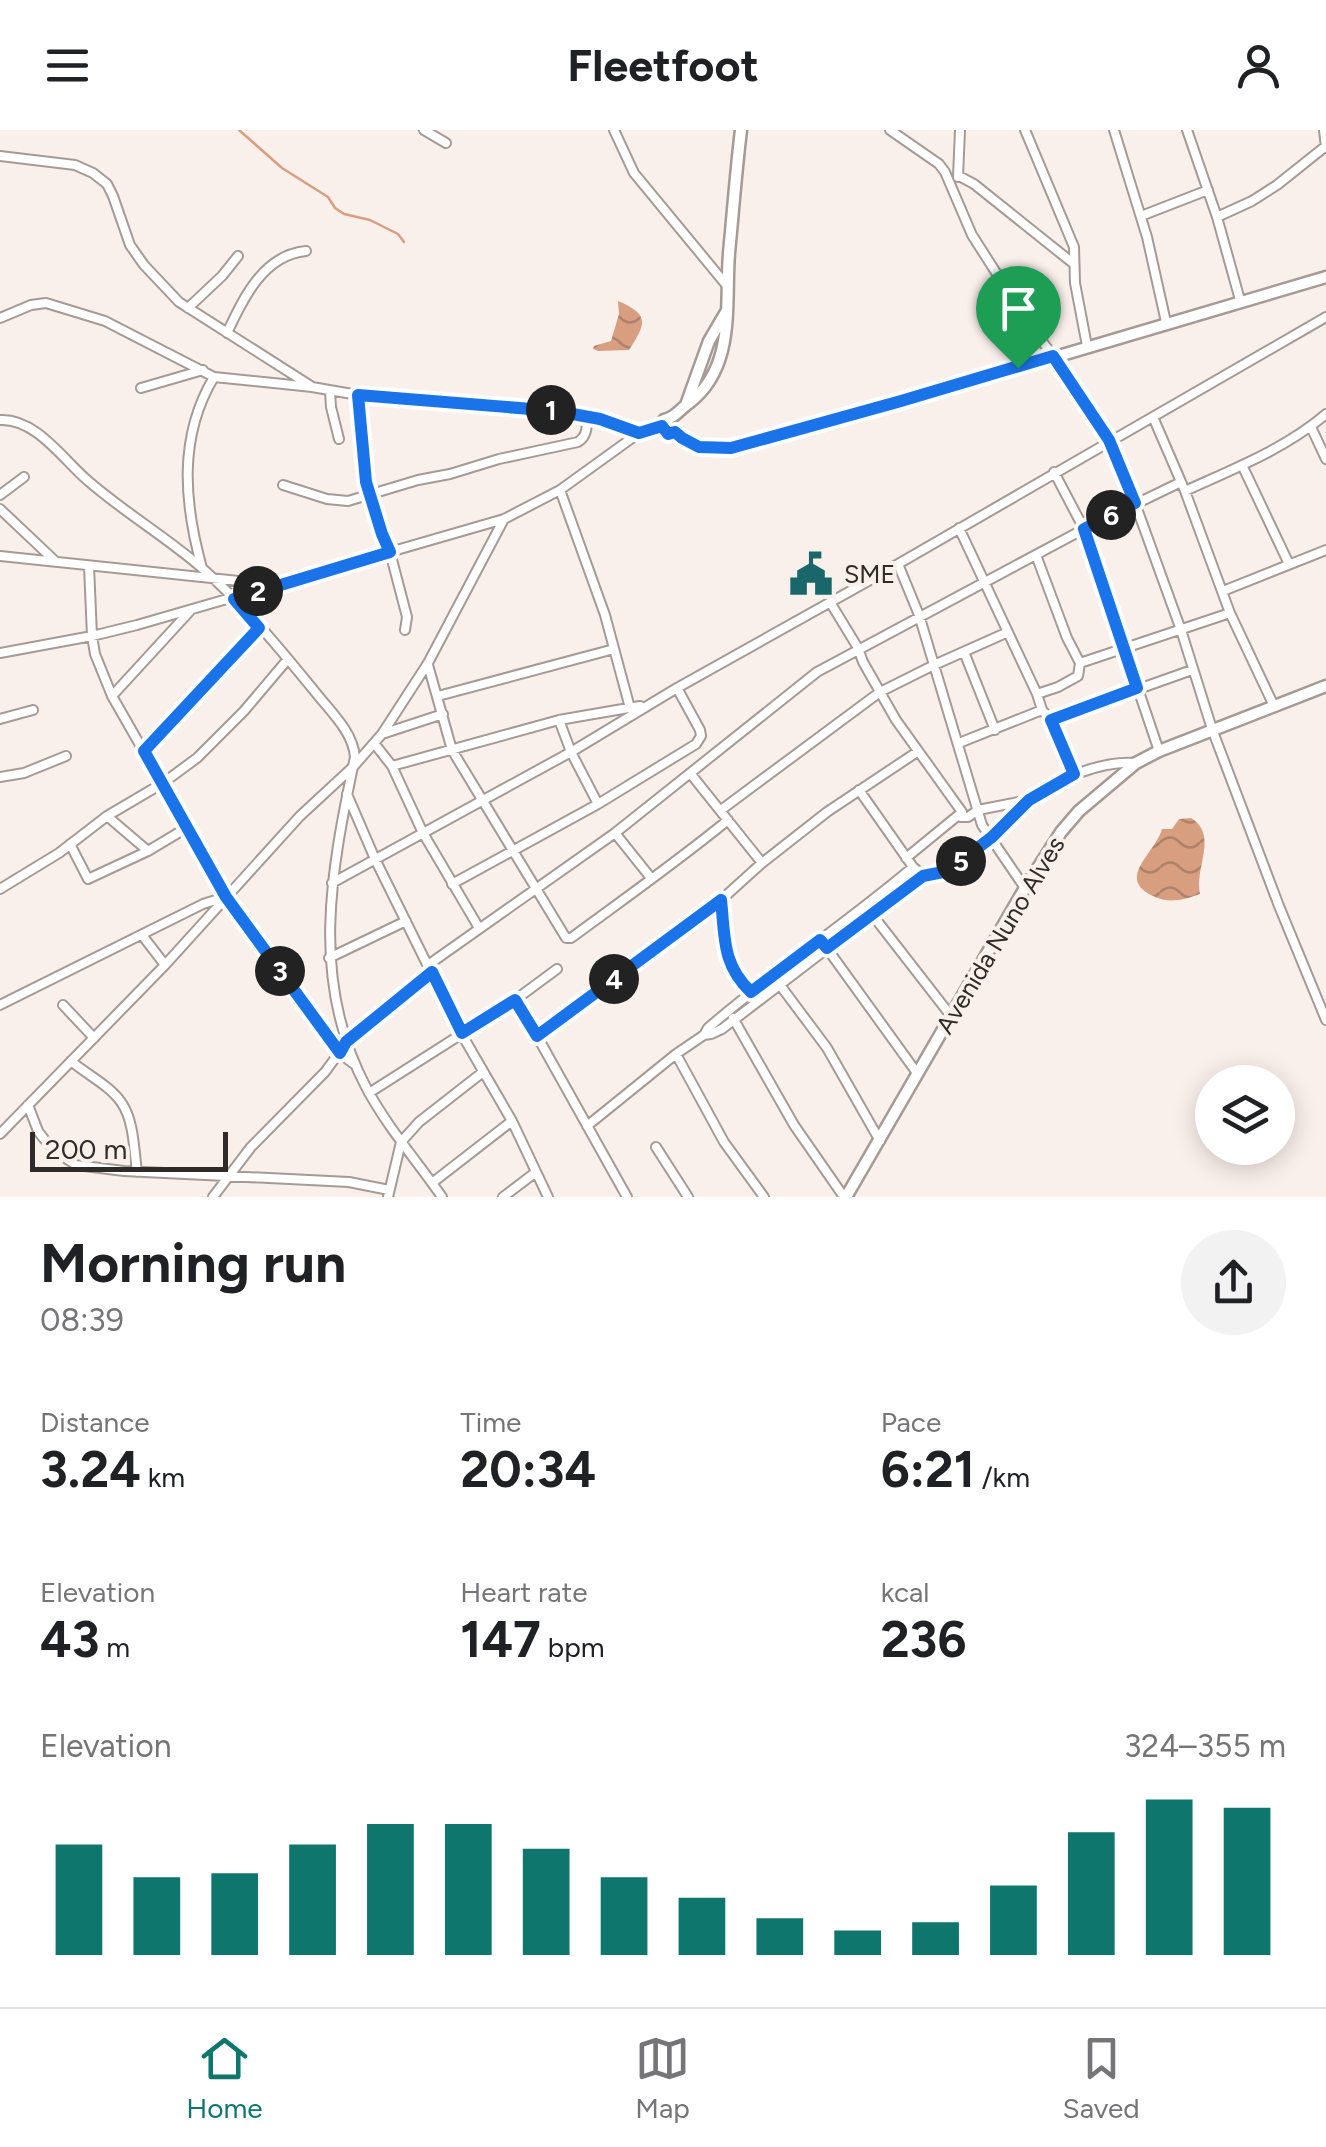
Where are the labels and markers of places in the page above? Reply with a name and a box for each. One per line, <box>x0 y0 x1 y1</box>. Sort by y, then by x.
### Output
pin <box>976 266 1061 369</box>
pin: 1 <box>526 385 576 435</box>
pin: 6 <box>1086 490 1136 540</box>
public building icon: SME <box>787 550 835 598</box>
place label: SME <box>844 559 895 589</box>
pin: 2 <box>233 566 283 616</box>
pin: 5 <box>936 836 986 886</box>
pin: 3 <box>255 946 305 996</box>
pin: 4 <box>589 954 639 1004</box>

